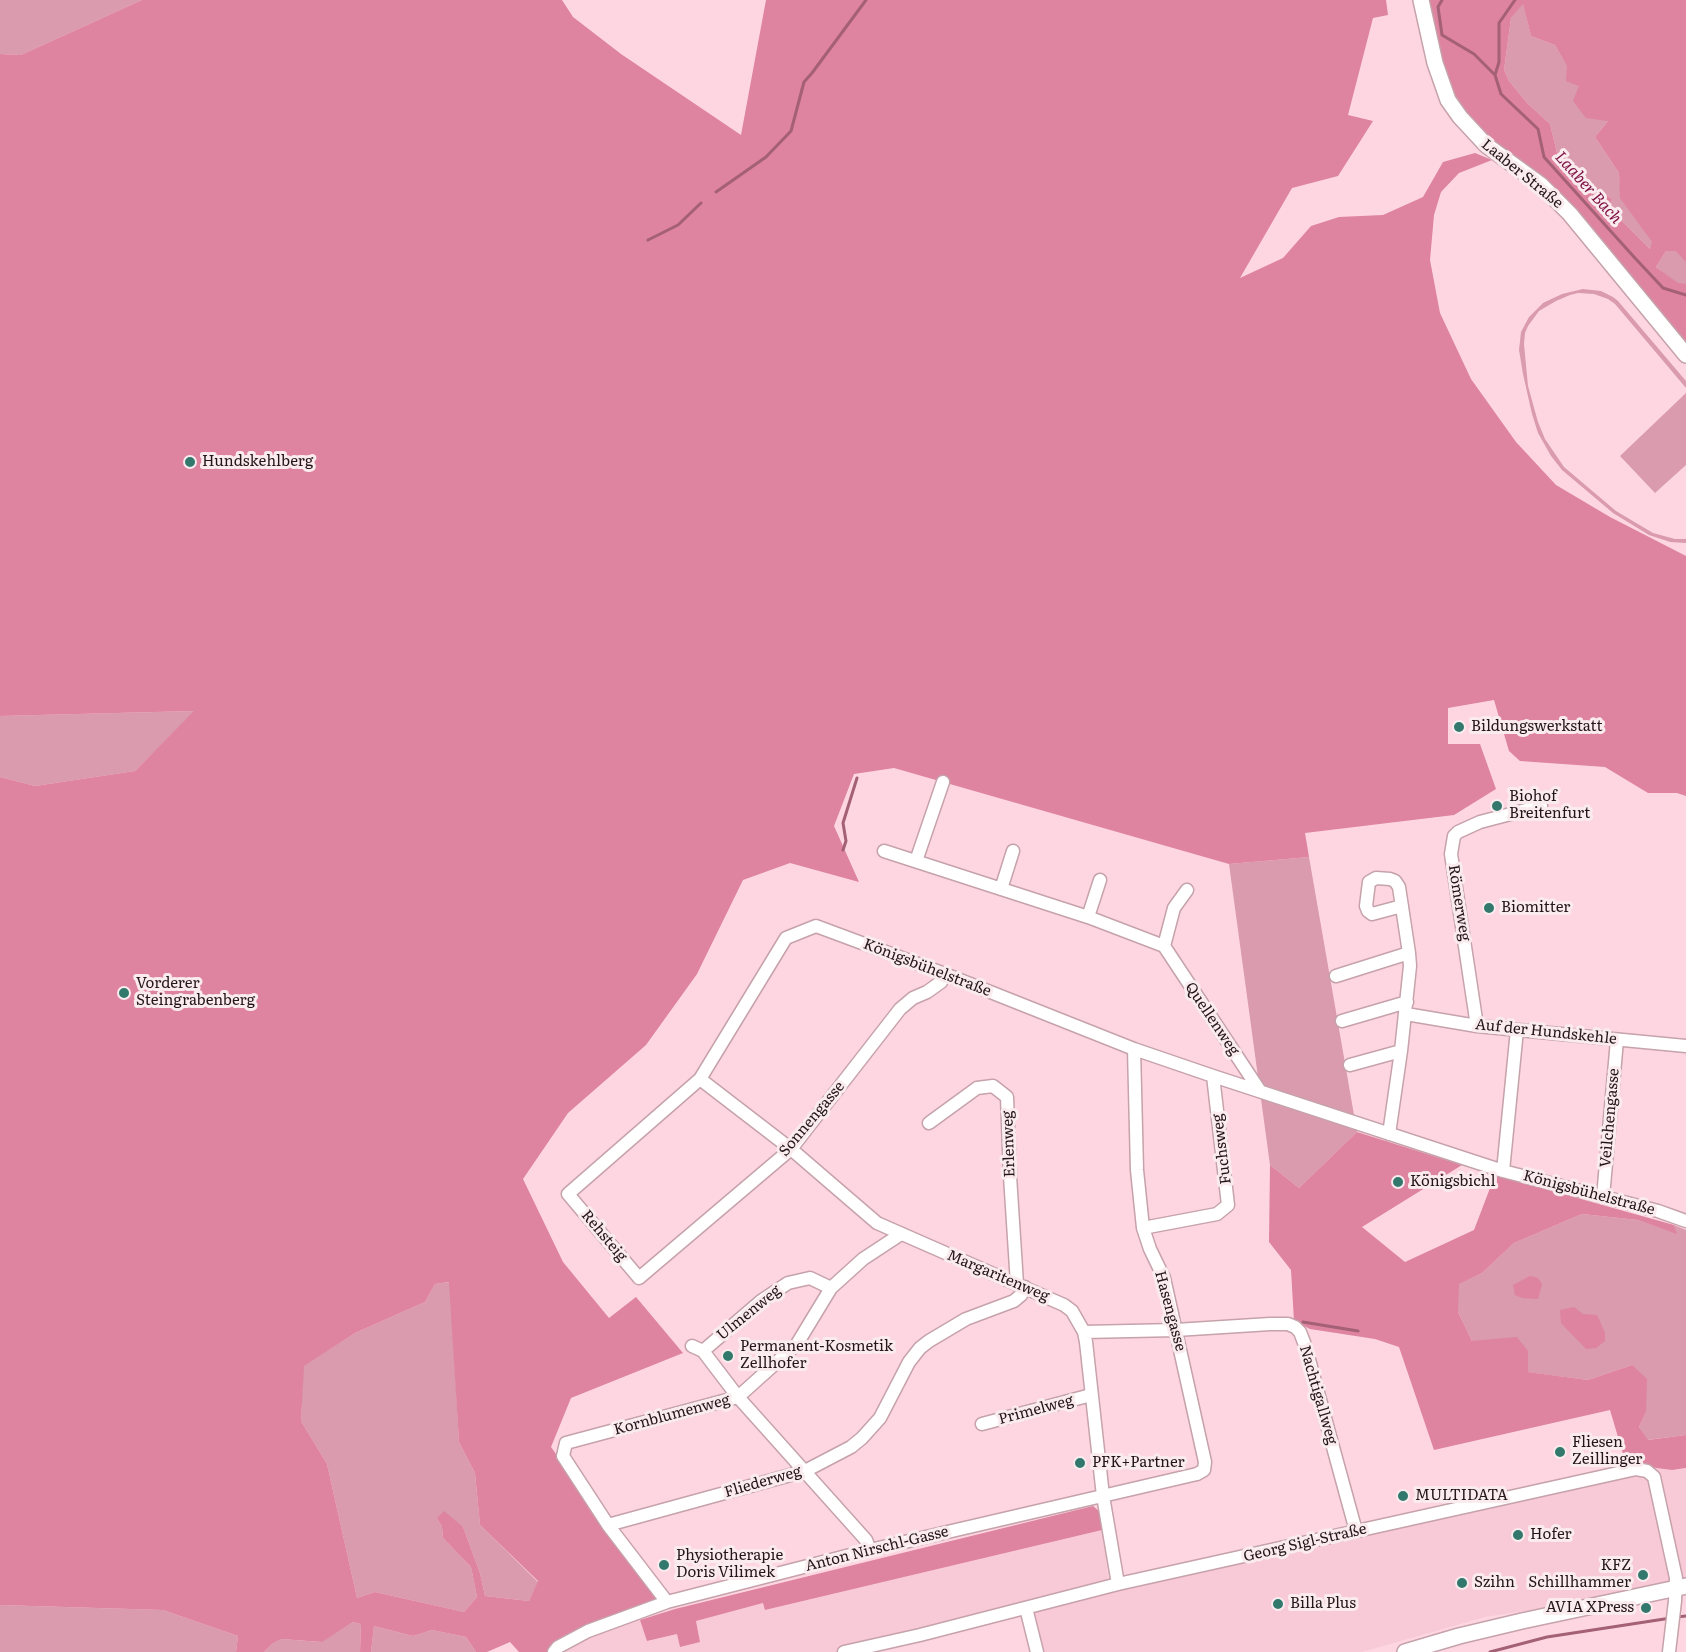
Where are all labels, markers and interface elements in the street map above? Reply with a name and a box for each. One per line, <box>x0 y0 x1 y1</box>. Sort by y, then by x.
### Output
street label: Laaber Straße <box>1478 136 1566 212</box>
water label: Laaber Bach <box>1551 148 1625 228</box>
place label: Hundskehlberg <box>202 453 313 471</box>
marker: Hundskehlberg <box>183 455 197 469</box>
place label: Bildungswerkstatt <box>1471 718 1603 736</box>
marker: Bildungswerkstatt <box>1452 720 1466 734</box>
place label: Biohof Breitenfurt <box>1509 788 1590 823</box>
marker: Biohof Breitenfurt <box>1490 799 1504 813</box>
street label: Römerweg <box>1444 864 1474 942</box>
place label: Biomitter <box>1501 899 1570 917</box>
marker: Biomitter <box>1482 901 1496 915</box>
street label: Königsbühelstraße <box>860 935 994 1001</box>
place label: Vorderer Steingrabenberg <box>136 975 255 1010</box>
street label: Quellenweg <box>1181 979 1243 1059</box>
marker: Vorderer Steingrabenberg <box>117 986 131 1000</box>
street label: Auf der Hundskehle <box>1474 1016 1618 1048</box>
street label: Veilchengasse <box>1597 1068 1623 1168</box>
street label: Sonnengasse <box>775 1078 849 1160</box>
street label: Erlenweg <box>999 1110 1019 1178</box>
street label: Fuchsweg <box>1209 1113 1235 1185</box>
street label: Königsbühelstraße <box>1521 1167 1657 1219</box>
place label: Königsbichl <box>1410 1173 1496 1191</box>
marker: Königsbichl <box>1391 1175 1405 1189</box>
street label: Rehsteig <box>577 1207 631 1265</box>
street label: Margaritenweg <box>944 1246 1052 1306</box>
street label: Hasengasse <box>1151 1269 1189 1353</box>
street label: Ulmenweg <box>713 1282 785 1344</box>
place label: Permanent-Kosmetik Zellhofer <box>740 1338 893 1373</box>
street label: Nachtigallweg <box>1295 1343 1341 1447</box>
marker: Permanent-Kosmetik Zellhofer <box>721 1349 735 1363</box>
street label: Kornblumenweg <box>612 1391 732 1439</box>
street label: Primelweg <box>997 1391 1075 1429</box>
place label: Fliesen Zeillinger <box>1572 1434 1642 1469</box>
marker: Fliesen Zeillinger <box>1553 1445 1567 1459</box>
place label: PFK+Partner <box>1092 1454 1185 1472</box>
marker: PFK+Partner <box>1073 1456 1087 1470</box>
street label: Fliederweg <box>722 1462 804 1502</box>
place label: MULTIDATA <box>1415 1487 1508 1505</box>
marker: MULTIDATA <box>1396 1489 1410 1503</box>
street label: Georg Sigl-Straße <box>1242 1520 1368 1566</box>
street label: Anton Nirschl-Gasse <box>804 1522 950 1576</box>
place label: Hofer <box>1530 1526 1572 1544</box>
marker: Hofer <box>1511 1528 1525 1542</box>
place label: Physiotherapie Doris Vilimek <box>676 1547 783 1582</box>
place label: KFZ Schillhammer <box>1528 1557 1631 1592</box>
marker: Physiotherapie Doris Vilimek <box>657 1558 671 1572</box>
marker: KFZ Schillhammer <box>1636 1568 1650 1582</box>
place label: Szihn <box>1474 1574 1515 1592</box>
marker: Szihn <box>1455 1576 1469 1590</box>
place label: Billa Plus <box>1290 1595 1356 1613</box>
marker: Billa Plus <box>1271 1597 1285 1611</box>
place label: AVIA XPress <box>1546 1599 1634 1617</box>
marker: AVIA XPress <box>1639 1601 1653 1615</box>

